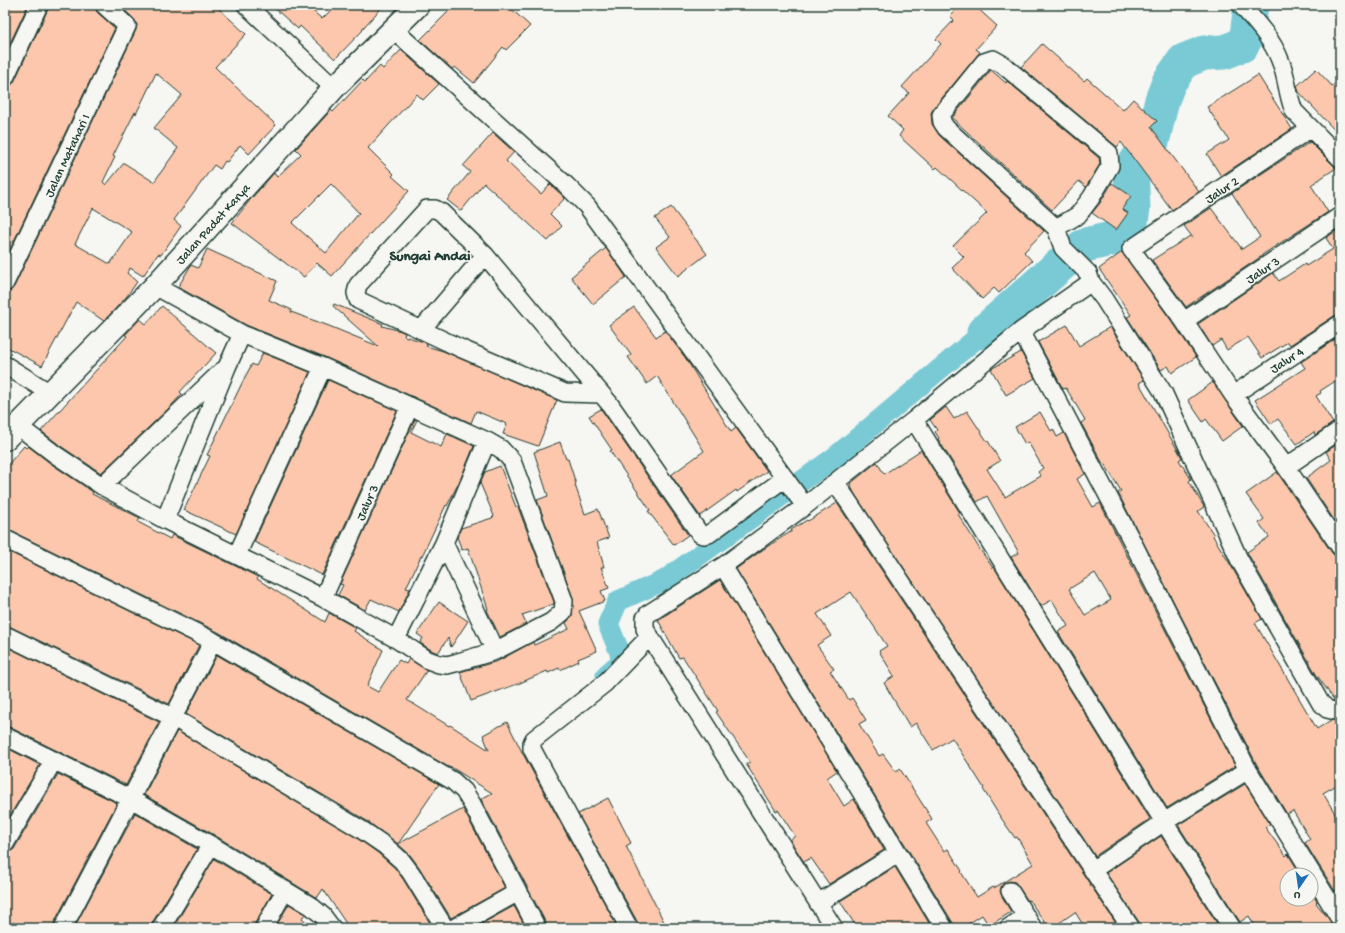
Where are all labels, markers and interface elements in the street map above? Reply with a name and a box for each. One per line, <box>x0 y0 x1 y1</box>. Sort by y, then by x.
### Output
street label: Jalan Matahari I <box>42 112 94 200</box>
street label: Jalur 2 <box>1203 174 1242 208</box>
street label: Jalan Padat Karya <box>174 181 255 268</box>
district label: Sungai Andai <box>389 248 471 266</box>
street label: Jalur 3 <box>1244 254 1283 288</box>
street label: Jalur 4 <box>1268 345 1307 377</box>
street label: Jalur 3 <box>354 483 383 523</box>
north arrow <box>1279 867 1319 907</box>
text: U <box>1292 888 1302 901</box>

